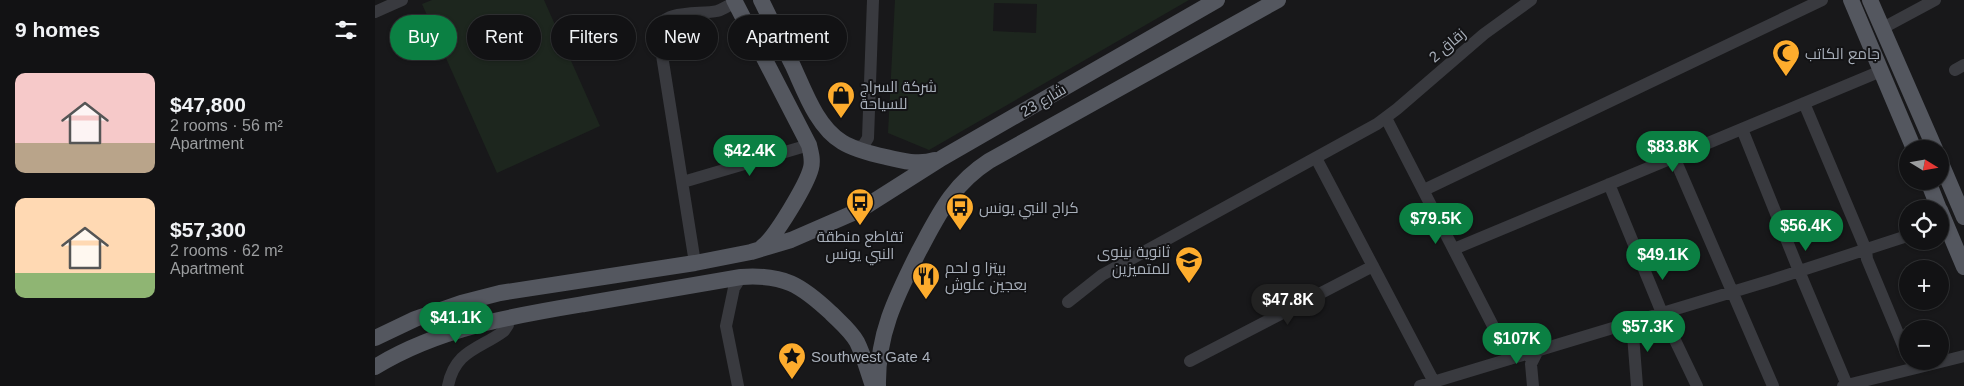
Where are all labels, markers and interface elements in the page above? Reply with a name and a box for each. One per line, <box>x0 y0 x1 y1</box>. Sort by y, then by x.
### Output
chip: Buy <box>390 15 457 60</box>
chip: Rent <box>467 15 541 60</box>
chip: Filters <box>551 15 636 60</box>
chip: New <box>646 15 718 60</box>
chip: Apartment <box>728 15 847 60</box>
icon: filters <box>332 16 360 44</box>
text: 9 homes <box>15 18 100 41</box>
street label: زقاق 2 <box>1425 25 1470 67</box>
mosque icon: جامع الكاتب <box>1771 38 1801 77</box>
place label: جامع الكاتب <box>1805 45 1880 65</box>
place label: شركة السراج للسياحة <box>860 78 937 112</box>
shop icon: شركة السراج للسياحة <box>826 80 856 119</box>
street label: شارع 23 <box>1017 80 1070 122</box>
icon: home <box>55 93 115 153</box>
text: $47,800 <box>170 93 246 116</box>
text: 2 rooms · 56 m² <box>170 117 283 134</box>
pin: $83.8K <box>1632 130 1714 173</box>
pin: $42.4K <box>709 134 791 177</box>
text: Apartment <box>170 135 244 152</box>
text: $83.8K <box>1647 138 1699 155</box>
north arrow <box>1899 140 1949 190</box>
map controls <box>1899 140 1949 370</box>
text: $42.4K <box>724 142 776 159</box>
bus stop icon: تقاطع منطقة النبي يونس <box>845 187 875 226</box>
bus stop icon: كراج النبي يونس <box>945 192 975 231</box>
place label: كراج النبي يونس <box>979 199 1079 220</box>
button: locate <box>1899 200 1949 250</box>
pin: $79.5K <box>1395 202 1477 245</box>
text: $79.5K <box>1410 210 1462 227</box>
pin: $56.4K <box>1765 210 1847 252</box>
text: $56.4K <box>1780 217 1832 234</box>
icon: home <box>55 218 115 278</box>
text: $57,300 <box>170 218 246 241</box>
place label: تقاطع منطقة النبي يونس <box>817 228 903 266</box>
pin: $49.1K <box>1622 238 1704 281</box>
text: 2 rooms · 62 m² <box>170 242 283 259</box>
place label: ثانوية نينوى للمتميزين <box>1097 243 1170 279</box>
school or university icon: ثانوية نينوى للمتميزين <box>1174 245 1204 284</box>
text: $49.1K <box>1637 246 1689 263</box>
place label: بيتزا و لحم بعجين علوش <box>945 259 1027 295</box>
text: Apartment <box>170 260 244 277</box>
button: + <box>1899 260 1949 310</box>
restaurant icon: بيتزا و لحم بعجين علوش <box>911 261 941 300</box>
pin: $47.8K <box>1247 284 1329 326</box>
text: $47.8K <box>1262 291 1314 308</box>
pin: $41.1K <box>415 302 497 344</box>
text: $41.1K <box>430 309 482 326</box>
pin: $57.3K <box>1607 310 1689 353</box>
text: $57.3K <box>1622 318 1674 335</box>
button: − <box>1899 320 1949 370</box>
pin: $107K <box>1482 322 1552 365</box>
text: $107K <box>1493 330 1541 347</box>
place icon: Southwest Gate 4 <box>777 341 807 380</box>
place label: Southwest Gate 4 <box>811 348 930 365</box>

